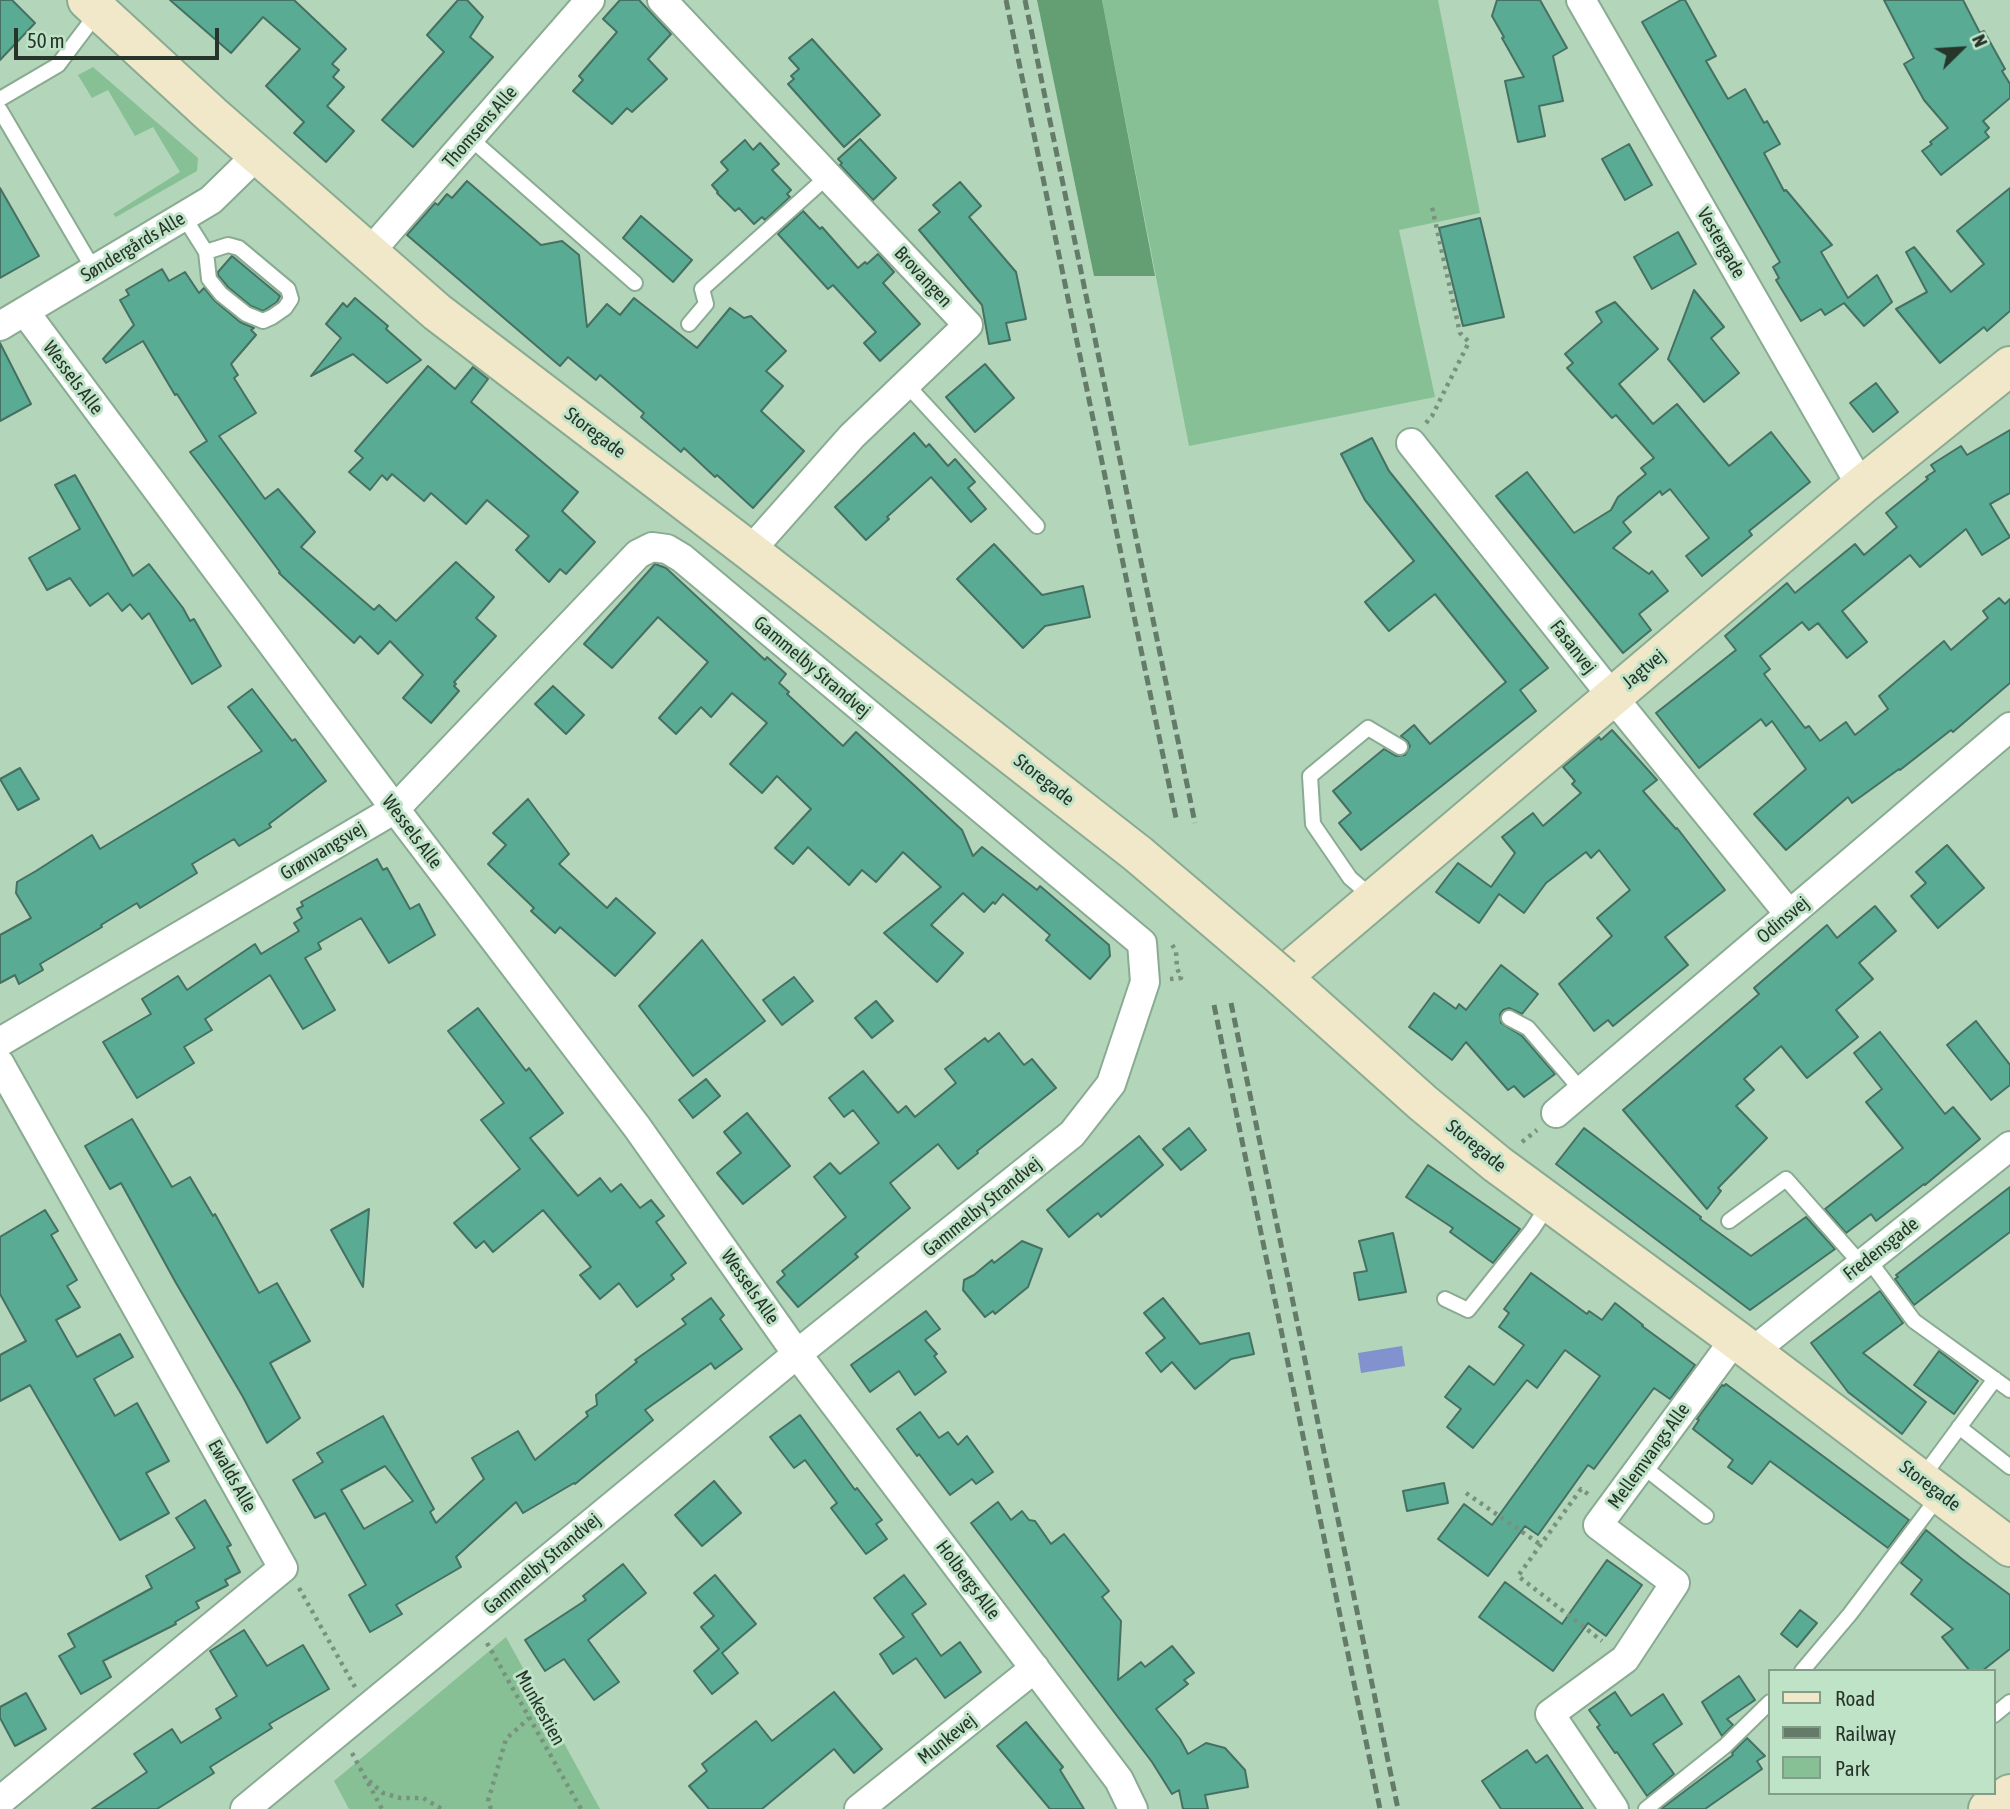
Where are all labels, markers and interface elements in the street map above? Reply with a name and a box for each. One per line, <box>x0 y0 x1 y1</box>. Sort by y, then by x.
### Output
scale bar <box>18 14 222 58</box>
north arrow <box>1926 14 1996 84</box>
text: 50 m <box>27 28 65 52</box>
text: N <box>1968 31 1993 50</box>
street label: Thomsens Alle <box>438 81 522 173</box>
street label: Vestergade <box>1692 204 1750 282</box>
street label: Søndergårds Alle <box>77 207 189 287</box>
street label: Brovangen <box>889 242 957 312</box>
street label: Wessels Alle <box>38 337 108 419</box>
street label: Storegade <box>560 403 630 463</box>
street label: Gammelby Strandvej <box>749 611 875 723</box>
street label: Fasanvej <box>1545 616 1601 678</box>
street label: Jagtvej <box>1618 644 1670 694</box>
street label: Storegade <box>1009 749 1079 811</box>
street label: Wessels Alle <box>377 791 447 873</box>
street label: Grønvangsvej <box>276 817 370 885</box>
street label: Odinsvej <box>1752 892 1814 948</box>
street label: Storegade <box>1441 1115 1511 1177</box>
street label: Gammelby Strandvej <box>918 1152 1046 1262</box>
street label: Fredensgade <box>1839 1213 1923 1285</box>
street label: Wessels Alle <box>716 1245 784 1329</box>
street label: Mellemvangs Alle <box>1603 1399 1695 1513</box>
street label: Ewalds Alle <box>203 1436 261 1516</box>
street label: Storegade <box>1895 1456 1965 1516</box>
street label: Gammelby Strandvej <box>479 1508 605 1620</box>
street label: Holbergs Alle <box>931 1536 1005 1624</box>
street label: Munkestien <box>510 1667 570 1749</box>
legend <box>1769 1669 1996 1795</box>
text: Road <box>1835 1686 1875 1710</box>
street label: Munkevej <box>913 1709 981 1769</box>
text: Railway <box>1835 1721 1896 1745</box>
text: Park <box>1835 1756 1870 1780</box>

